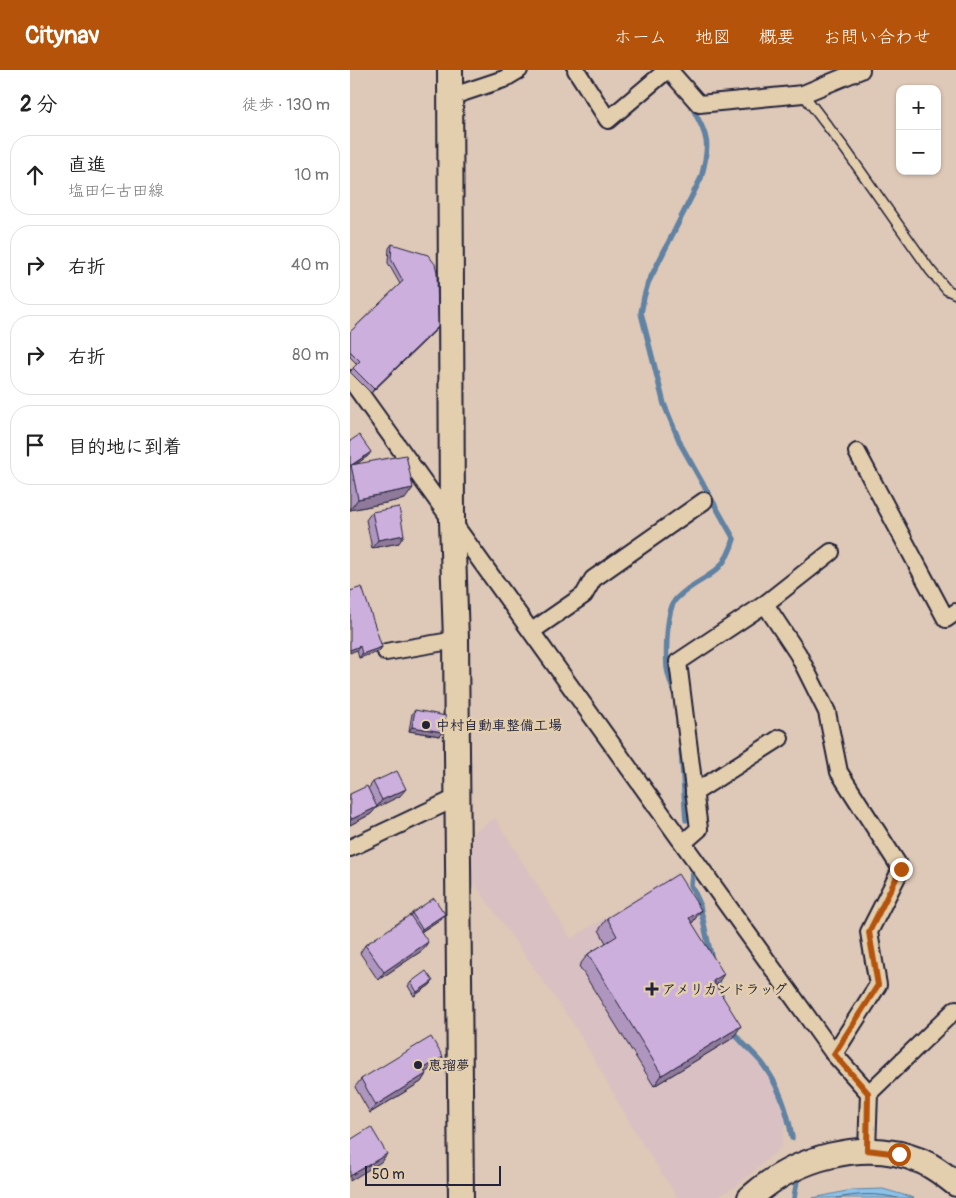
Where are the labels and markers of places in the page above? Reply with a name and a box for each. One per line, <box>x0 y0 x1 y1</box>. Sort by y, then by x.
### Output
place label: 中村自動車整備工場 <box>436 717 562 734</box>
marker: 中村自動車整備工場 <box>420 719 432 731</box>
place label: アメリカンドラッグ <box>662 981 787 998</box>
marker: アメリカンドラッグ <box>646 983 658 995</box>
place label: 恵瑠夢 <box>428 1057 470 1074</box>
marker: 恵瑠夢 <box>412 1059 424 1071</box>

